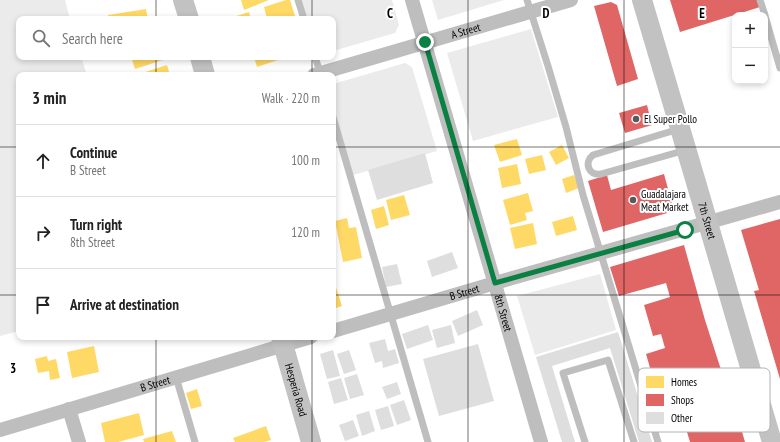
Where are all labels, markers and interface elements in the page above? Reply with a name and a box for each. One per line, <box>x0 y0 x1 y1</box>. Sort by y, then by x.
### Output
text: C <box>387 5 393 22</box>
text: D <box>543 5 550 22</box>
text: E <box>699 5 705 22</box>
map controls <box>732 12 768 84</box>
button: + <box>732 12 768 48</box>
search box <box>16 16 336 60</box>
street label: A Street <box>449 20 482 42</box>
icon: search <box>30 27 52 49</box>
text: Search here <box>62 29 123 48</box>
route end <box>416 33 434 51</box>
button: − <box>732 48 768 84</box>
text: 3 min <box>32 87 66 109</box>
text: Walk · 220 m <box>262 90 320 107</box>
place label: El Super Pollo <box>644 112 697 126</box>
marker: El Super Pollo <box>631 114 641 124</box>
text: Continue <box>70 143 117 162</box>
icon: ahead <box>32 150 54 172</box>
text: 100 m <box>291 152 320 169</box>
text: B Street <box>70 162 106 179</box>
place label: Guadalajara Meat Market <box>641 187 688 214</box>
marker: Guadalajara Meat Market <box>628 195 638 205</box>
street label: 7th Street <box>695 200 719 241</box>
text: Turn right <box>70 215 122 234</box>
route start <box>676 221 694 239</box>
icon: right <box>32 222 54 244</box>
text: 120 m <box>291 224 320 241</box>
text: 8th Street <box>70 234 115 251</box>
street label: B Street <box>448 281 481 303</box>
street label: 8th Street <box>491 293 515 333</box>
icon: arrive <box>32 294 54 316</box>
text: Arrive at destination <box>70 295 179 314</box>
text: 3 <box>10 360 16 377</box>
street label: Hesperia Road <box>282 362 310 418</box>
legend <box>638 368 770 432</box>
street label: B Street <box>139 373 172 395</box>
text: Homes <box>671 375 697 389</box>
text: Shops <box>671 393 694 407</box>
text: Other <box>671 411 692 425</box>

